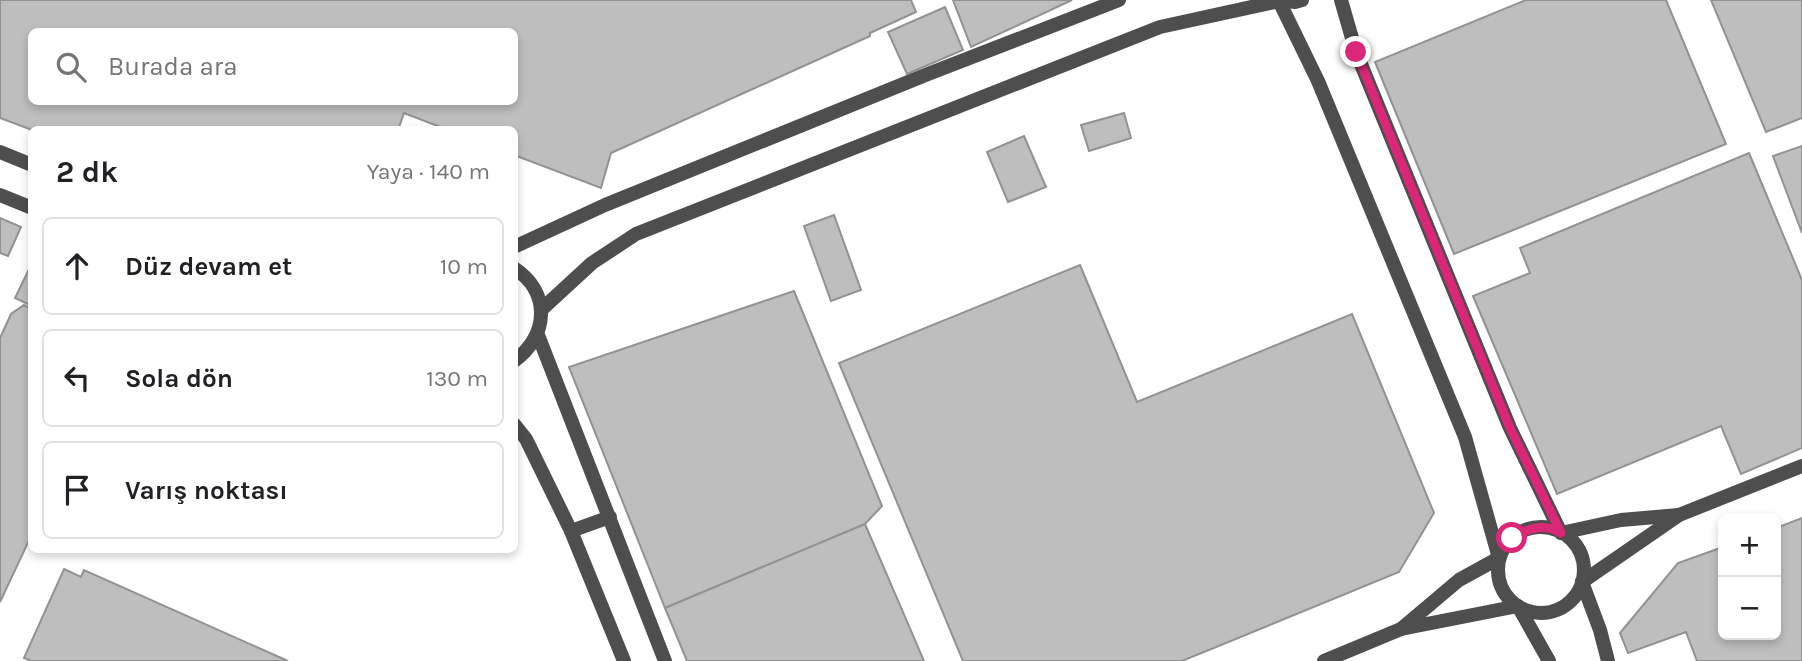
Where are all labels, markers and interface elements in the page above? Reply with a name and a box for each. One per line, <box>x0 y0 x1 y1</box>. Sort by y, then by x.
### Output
search box <box>28 28 518 105</box>
route end <box>1340 36 1371 67</box>
icon: search <box>52 48 90 86</box>
text: Burada ara <box>108 51 238 82</box>
text: 2 dk <box>56 154 118 190</box>
text: Yaya · 140 m <box>367 158 490 185</box>
icon: ahead <box>58 247 96 285</box>
text: Düz devam et <box>125 251 292 282</box>
text: 10 m <box>440 253 488 280</box>
icon: left <box>58 359 96 397</box>
text: Sola dön <box>125 363 233 394</box>
text: 130 m <box>426 365 488 392</box>
icon: arrive <box>58 471 96 509</box>
text: Varış noktası <box>125 475 288 506</box>
map controls <box>1718 514 1781 640</box>
button: + <box>1718 514 1781 577</box>
route start <box>1496 522 1527 553</box>
button: − <box>1718 577 1781 640</box>

